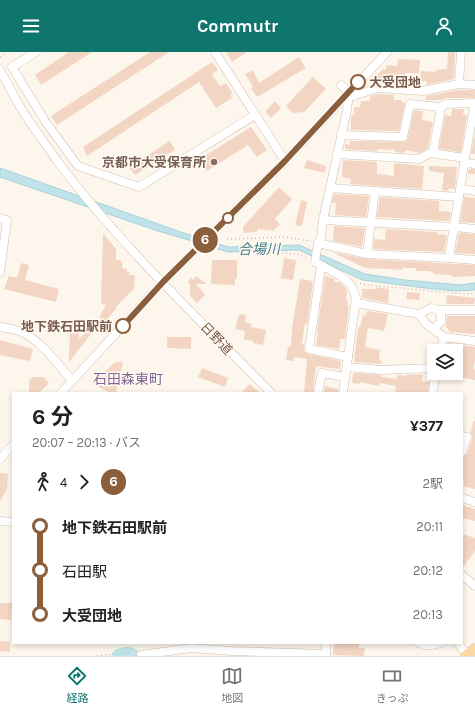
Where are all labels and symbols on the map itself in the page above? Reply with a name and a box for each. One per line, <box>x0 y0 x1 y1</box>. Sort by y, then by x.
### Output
marker: 大受団地 <box>350 74 366 90</box>
place label: 大受団地 <box>369 75 421 90</box>
place label: 京都市大受保育所 <box>102 155 206 170</box>
marker: 京都市大受保育所 <box>209 157 219 167</box>
unlabelled marker <box>222 212 234 224</box>
line badge: 6 <box>192 227 218 253</box>
water label: 合場川 <box>238 241 282 258</box>
marker: 地下鉄石田駅前 <box>115 318 131 334</box>
place label: 地下鉄石田駅前 <box>21 319 112 334</box>
street label: 日野道 <box>198 319 236 358</box>
district label: 石田森東町 <box>93 371 163 388</box>

